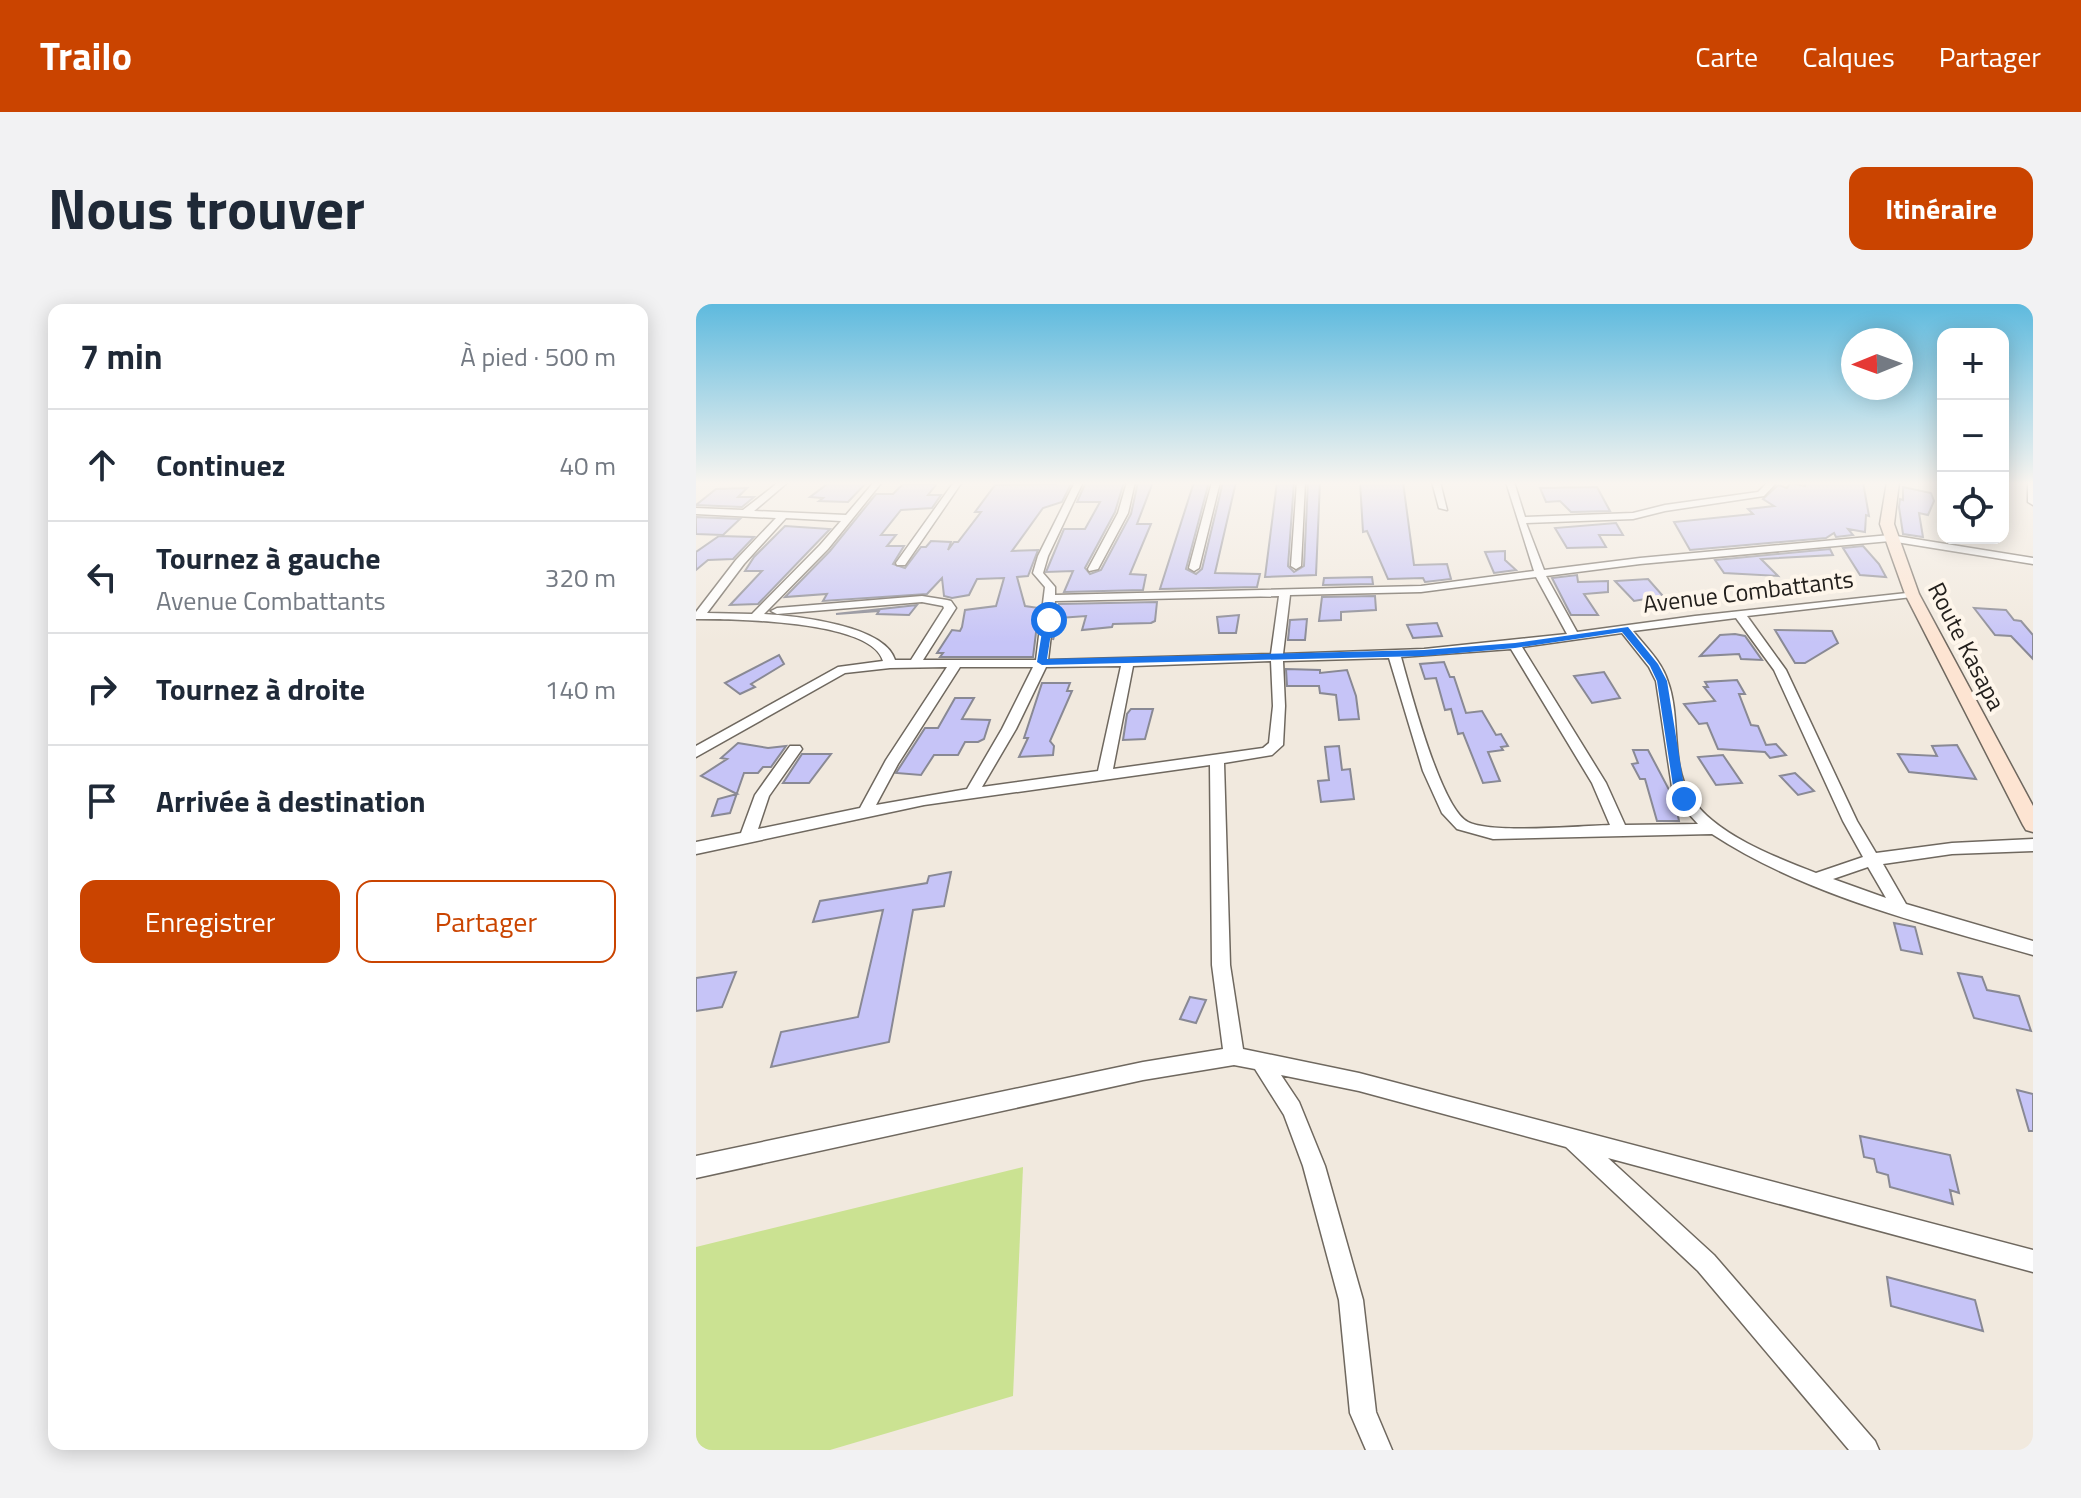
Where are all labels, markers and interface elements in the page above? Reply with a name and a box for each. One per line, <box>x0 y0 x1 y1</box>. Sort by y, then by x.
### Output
text: Trailo <box>40 27 132 85</box>
text: Carte <box>1695 35 1758 78</box>
text: Calques <box>1802 35 1895 78</box>
text: Partager <box>1939 35 2041 78</box>
text: Nous trouver <box>48 166 365 251</box>
button: Itinéraire <box>1849 167 2033 250</box>
north arrow <box>1841 328 1913 400</box>
map controls <box>1937 328 2009 544</box>
button: + <box>1937 328 2009 400</box>
text: 7 min <box>80 330 163 382</box>
text: À pied · 500 m <box>460 337 616 376</box>
button: − <box>1937 400 2009 472</box>
text: Continuez <box>156 442 285 488</box>
icon: ahead <box>80 443 124 487</box>
text: 40 m <box>559 446 616 485</box>
button: locate <box>1937 472 2009 544</box>
text: Tournez à gauche <box>156 535 381 581</box>
icon: left <box>80 555 124 599</box>
text: 320 m <box>545 558 616 597</box>
street label: Avenue Combattants <box>1641 560 1855 622</box>
street label: Route Kasapa <box>1919 576 2015 716</box>
text: Avenue Combattants <box>156 581 385 620</box>
route start <box>1031 602 1067 638</box>
text: Tournez à droite <box>156 666 365 712</box>
icon: right <box>80 667 124 711</box>
text: 140 m <box>545 670 616 709</box>
text: Arrivée à destination <box>156 778 426 824</box>
icon: arrive <box>80 779 124 823</box>
route end <box>1666 781 1702 817</box>
button: Enregistrer <box>80 880 340 963</box>
button: Partager <box>356 880 616 963</box>

